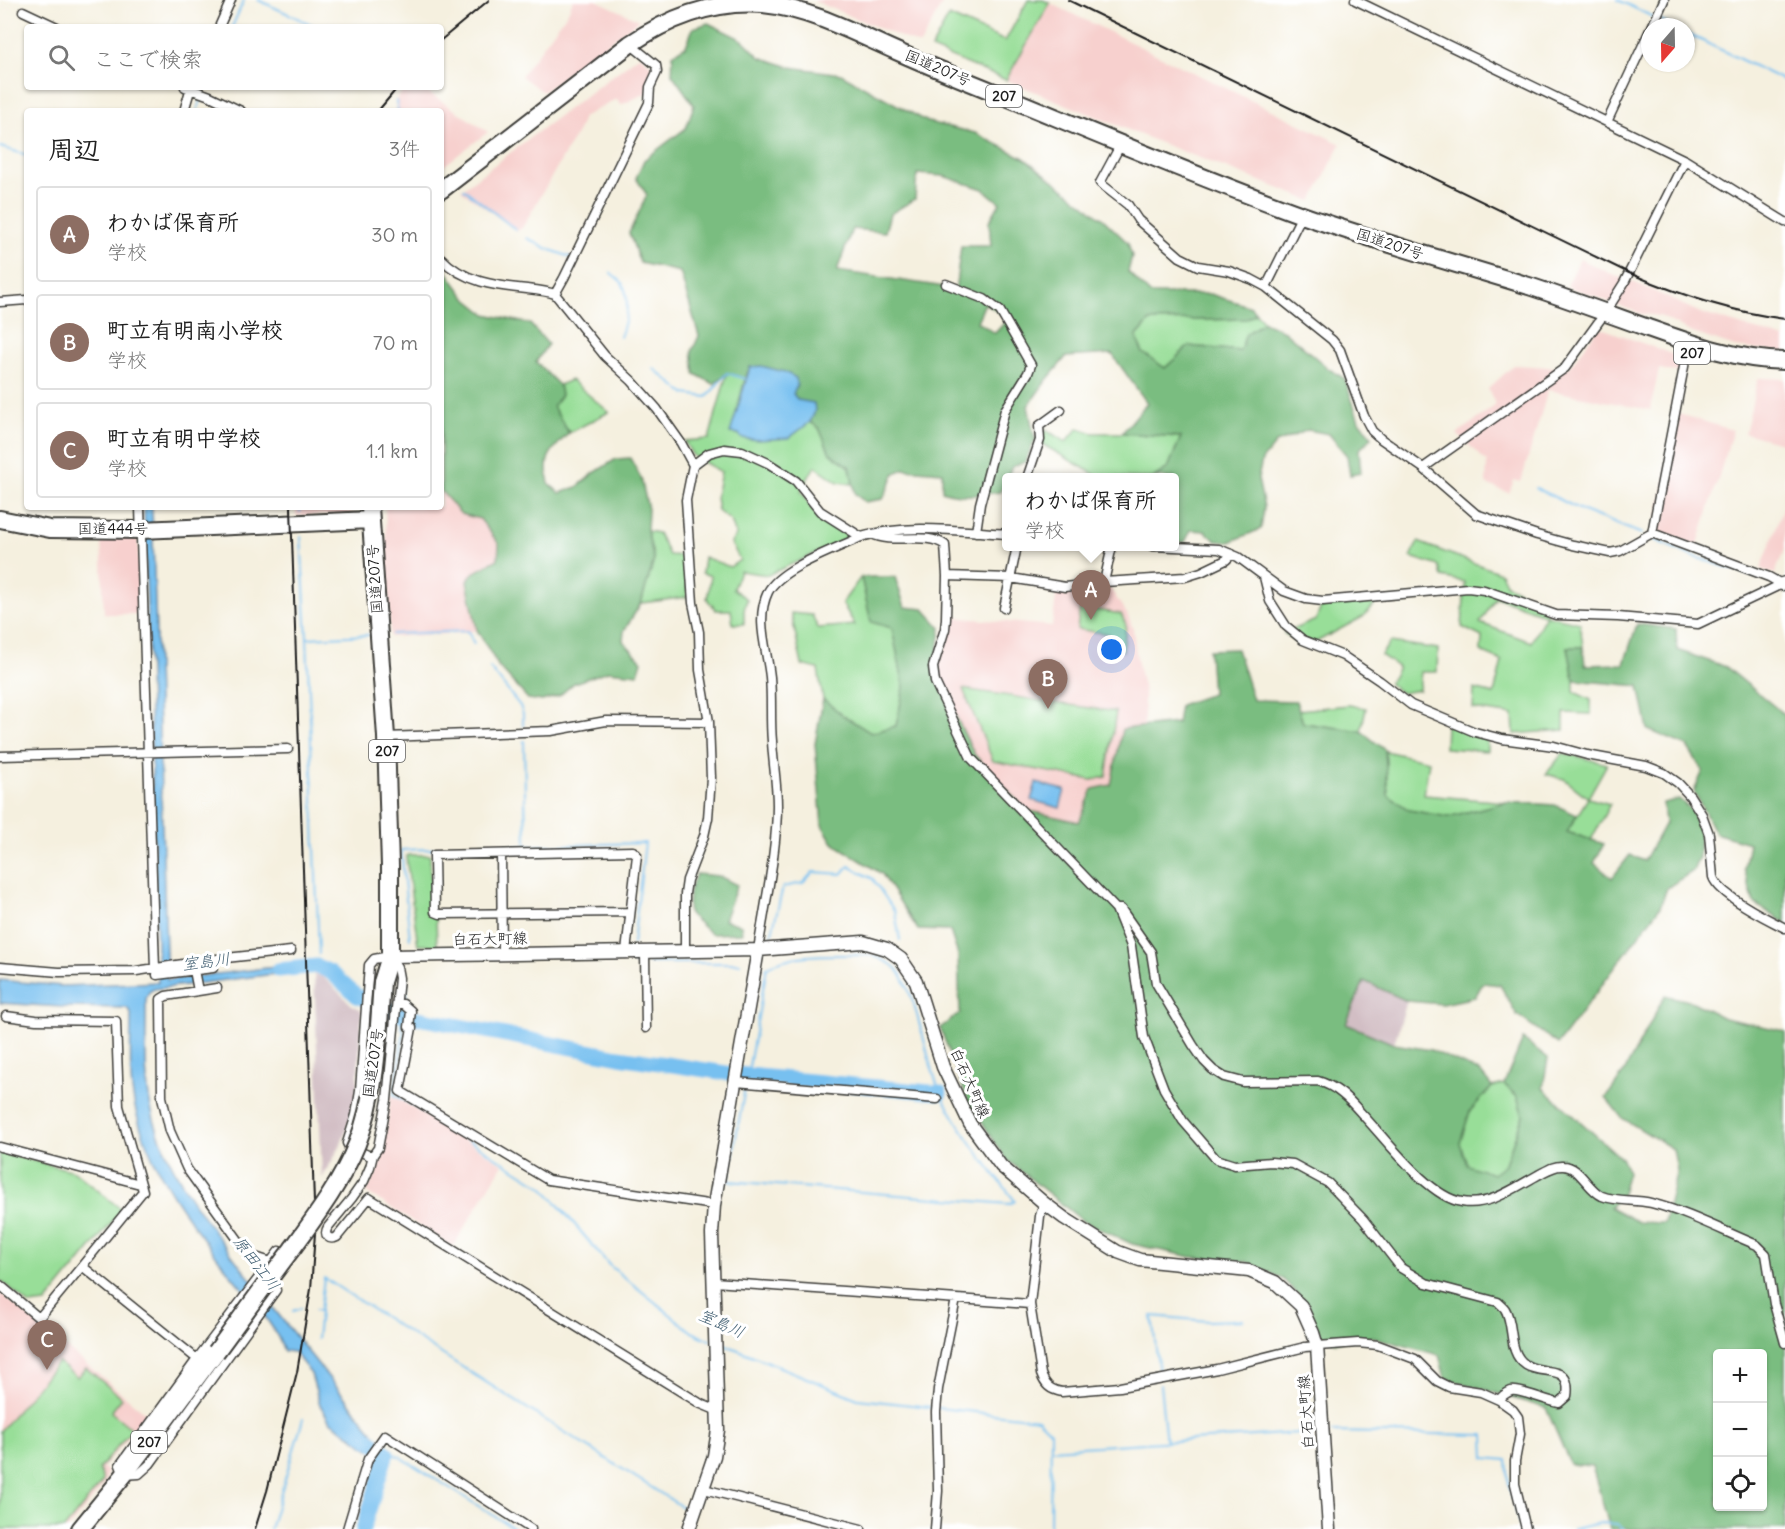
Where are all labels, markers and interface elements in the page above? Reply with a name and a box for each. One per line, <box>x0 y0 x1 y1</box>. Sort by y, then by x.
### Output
north arrow <box>1641 18 1695 72</box>
search box <box>24 24 444 90</box>
icon: search <box>45 41 78 74</box>
text: ここで検索 <box>93 45 203 73</box>
street label: 国道207号 <box>902 45 974 90</box>
road number: 207 <box>986 85 1022 107</box>
text: 周辺 <box>48 133 100 166</box>
text: 3件 <box>389 136 420 161</box>
text: わかば保育所 <box>107 208 239 236</box>
text: A <box>63 222 76 247</box>
text: 30 m <box>371 222 418 247</box>
street label: 国道207号 <box>1354 224 1426 263</box>
text: 学校 <box>107 239 147 264</box>
text: 町立有明南小学校 <box>107 316 283 344</box>
text: B <box>63 330 76 355</box>
text: 70 m <box>373 330 418 355</box>
road number: 207 <box>1674 342 1710 364</box>
text: 学校 <box>107 347 147 372</box>
text: 町立有明中学校 <box>107 424 261 452</box>
text: C <box>63 438 76 463</box>
text: 1.1 km <box>366 438 418 463</box>
text: 学校 <box>107 455 147 480</box>
popup <box>1002 473 1179 551</box>
text: わかば保育所 <box>1024 486 1157 514</box>
text: 学校 <box>1024 517 1064 542</box>
street label: 国道444号 <box>77 519 149 538</box>
street label: 国道207号 <box>363 543 386 615</box>
pin: A <box>1072 570 1110 620</box>
your location <box>1097 635 1126 664</box>
pin: B <box>1028 660 1068 709</box>
road number: 207 <box>369 740 405 762</box>
street label: 白石大町線 <box>452 928 528 949</box>
water label: 室島川 <box>181 948 231 974</box>
street label: 国道207号 <box>358 1027 387 1099</box>
street label: 白石大町線 <box>947 1045 994 1121</box>
water label: 原田江川 <box>229 1232 285 1294</box>
water label: 室島川 <box>696 1304 748 1342</box>
pin: C <box>28 1320 66 1370</box>
map controls <box>1713 1349 1767 1511</box>
button: + <box>1713 1349 1767 1403</box>
street label: 白石大町線 <box>1293 1374 1318 1450</box>
button: − <box>1713 1403 1767 1457</box>
road number: 207 <box>131 1431 167 1453</box>
button: locate <box>1713 1457 1767 1511</box>

